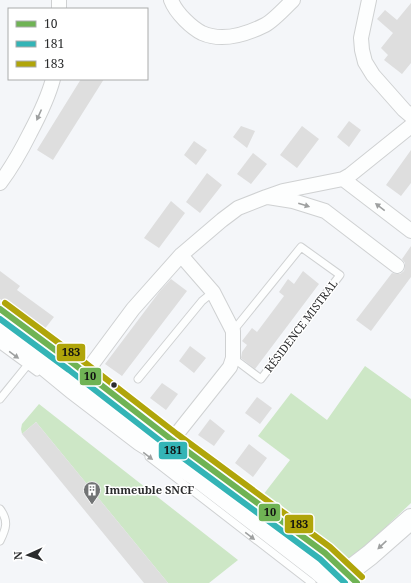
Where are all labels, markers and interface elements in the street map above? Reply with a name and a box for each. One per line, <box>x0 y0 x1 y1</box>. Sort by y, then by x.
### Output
legend <box>8 8 148 80</box>
text: 10 <box>44 15 58 32</box>
text: 181 <box>44 35 64 52</box>
text: 183 <box>44 55 64 72</box>
one-way arrow <box>36 110 42 121</box>
one-way arrow <box>298 202 310 208</box>
one-way arrow <box>375 203 386 211</box>
street label: RÉSIDENCE MISTRAL <box>261 276 341 375</box>
line badge: 183 <box>56 343 86 362</box>
text: 183 <box>62 344 80 359</box>
one-way arrow <box>8 351 19 359</box>
line badge: 10 <box>79 367 102 386</box>
text: 10 <box>84 368 96 383</box>
unlabelled marker <box>109 380 119 390</box>
line badge: 181 <box>158 441 188 460</box>
text: 181 <box>164 442 182 457</box>
one-way arrow <box>142 452 153 460</box>
building icon: Immeuble SNCF <box>82 480 102 505</box>
place label: Immeuble SNCF <box>105 482 194 497</box>
line badge: 10 <box>258 503 281 522</box>
text: 10 <box>264 504 276 519</box>
line badge: 183 <box>284 514 314 534</box>
text: 183 <box>290 516 308 531</box>
one-way arrow <box>245 531 256 540</box>
north arrow <box>8 535 48 575</box>
one-way arrow <box>377 540 387 550</box>
text: N <box>10 550 25 560</box>

